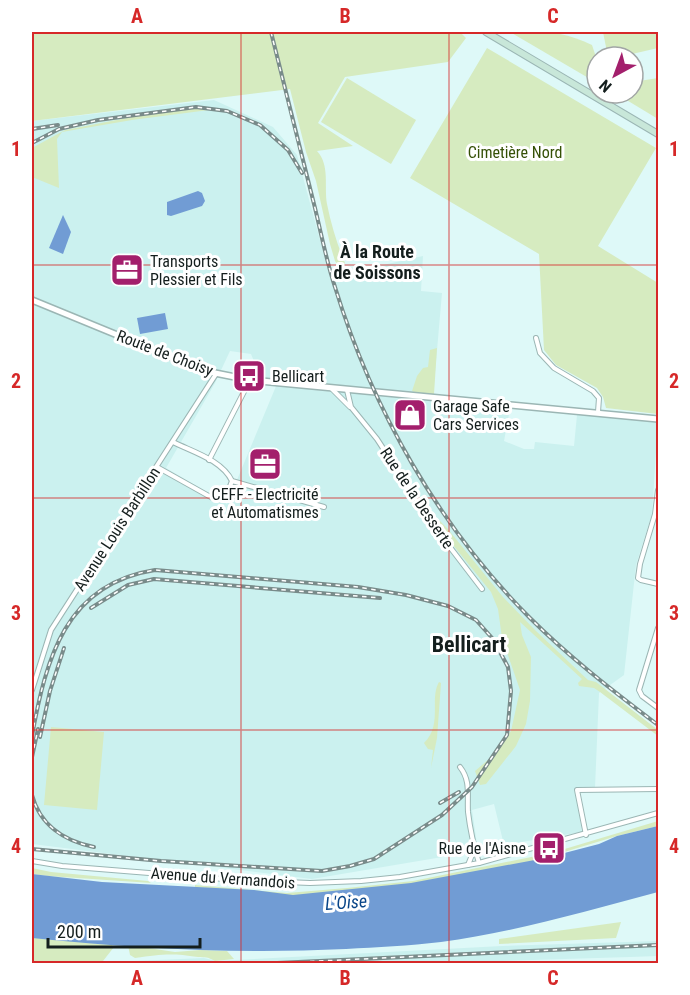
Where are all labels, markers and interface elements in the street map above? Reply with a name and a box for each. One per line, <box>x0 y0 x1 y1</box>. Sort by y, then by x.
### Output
text: A <box>131 4 143 28</box>
text: B <box>339 4 351 28</box>
text: C <box>547 4 559 28</box>
north arrow <box>585 45 645 105</box>
text: N <box>596 76 615 96</box>
text: 1 <box>11 137 21 161</box>
text: 1 <box>669 137 679 161</box>
park label: Cimetière Nord <box>468 143 562 162</box>
district label: À la Route de Soissons <box>333 241 421 283</box>
office icon: Transports Plessier et Fils <box>109 252 145 288</box>
place label: Transports Plessier et Fils <box>150 252 243 289</box>
street label: Route de Choisy <box>114 326 216 380</box>
bus stop icon: Bellicart <box>231 358 267 394</box>
place label: Bellicart <box>272 367 325 386</box>
text: 2 <box>11 369 21 393</box>
text: 2 <box>669 369 679 393</box>
shop icon: Garage Safe Cars Services <box>392 397 428 433</box>
place label: Garage Safe Cars Services <box>433 397 519 434</box>
street label: Rue de la Desserte <box>376 444 458 552</box>
office icon: CEFF - Electricité et Automatismes <box>247 446 283 482</box>
street label: Avenue Louis Barbillon <box>70 464 164 594</box>
place label: CEFF - Electricité et Automatismes <box>211 485 319 522</box>
text: 3 <box>11 601 21 625</box>
text: 3 <box>669 601 679 625</box>
district label: Bellicart <box>432 632 507 657</box>
bus stop icon: Rue de l'Aisne <box>531 830 567 866</box>
text: 4 <box>11 834 21 858</box>
text: 4 <box>669 834 679 858</box>
place label: Rue de l'Aisne <box>439 839 526 858</box>
street label: Avenue du Vermandois <box>150 863 296 893</box>
water label: L'Oise <box>324 890 368 914</box>
scale bar <box>48 911 200 949</box>
text: 200 m <box>57 921 101 942</box>
text: A <box>131 966 143 990</box>
text: B <box>339 966 351 990</box>
text: C <box>547 966 559 990</box>

